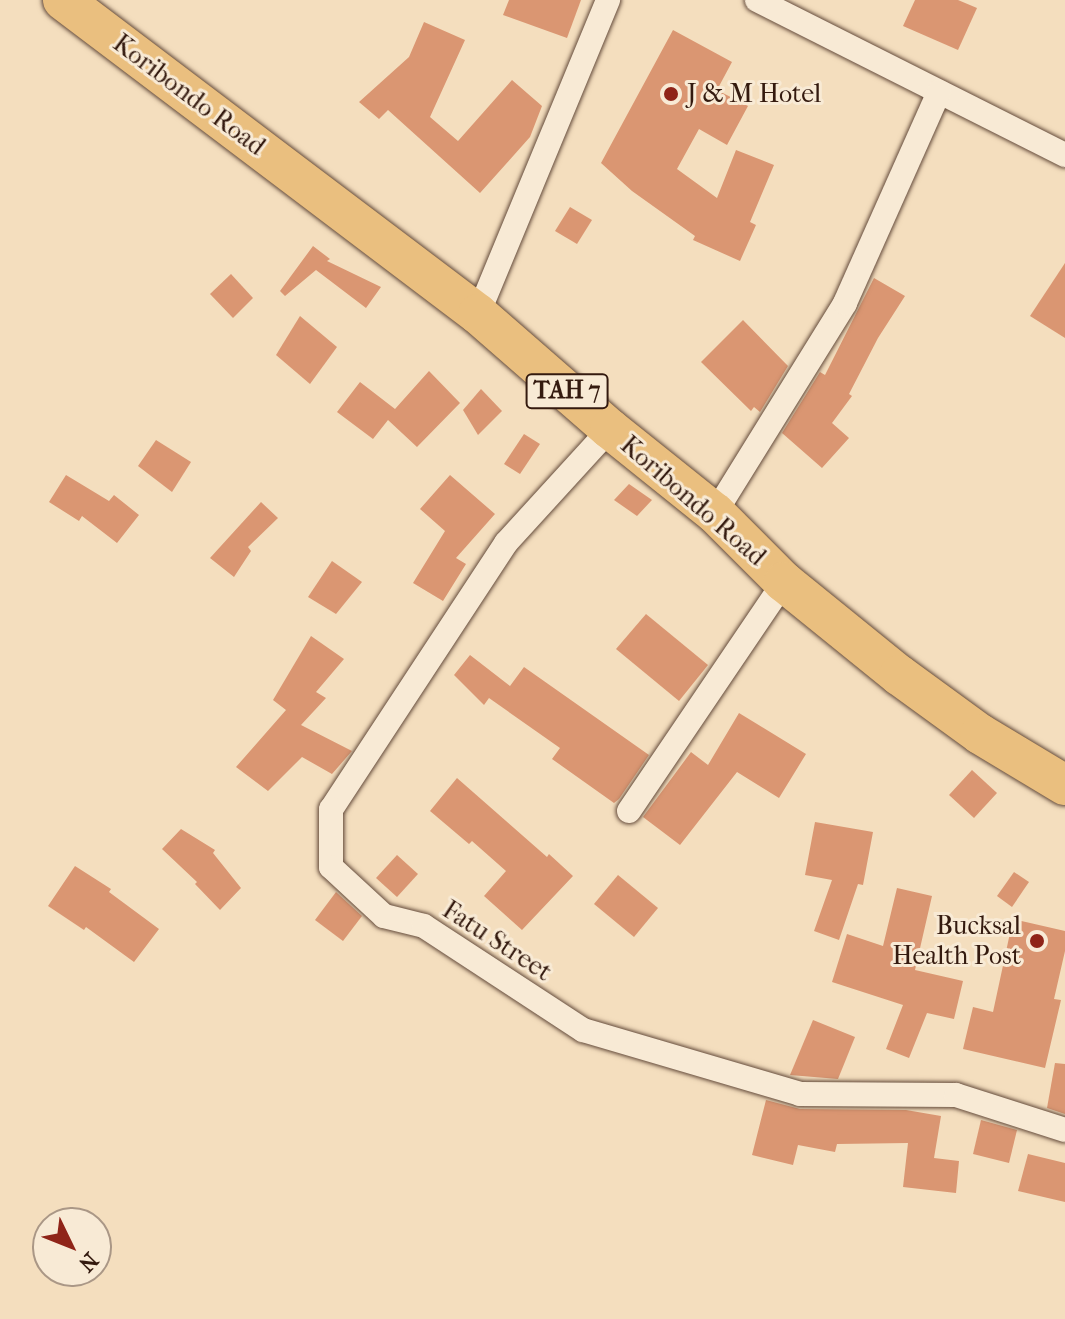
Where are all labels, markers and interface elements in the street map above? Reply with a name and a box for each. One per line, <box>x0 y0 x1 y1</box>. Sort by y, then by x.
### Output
street label: Koribondo Road <box>107 28 271 162</box>
place label: J & M Hotel <box>687 78 821 110</box>
marker: J & M Hotel <box>662 85 680 103</box>
road number: TAH 7 <box>525 371 609 411</box>
street label: Koribondo Road <box>614 429 772 573</box>
street label: Fatu Street <box>437 894 557 988</box>
place label: Bucksal Health Post <box>892 910 1021 972</box>
marker: Bucksal Health Post <box>1028 932 1046 950</box>
north arrow <box>32 1207 112 1287</box>
text: N <box>73 1247 103 1277</box>

